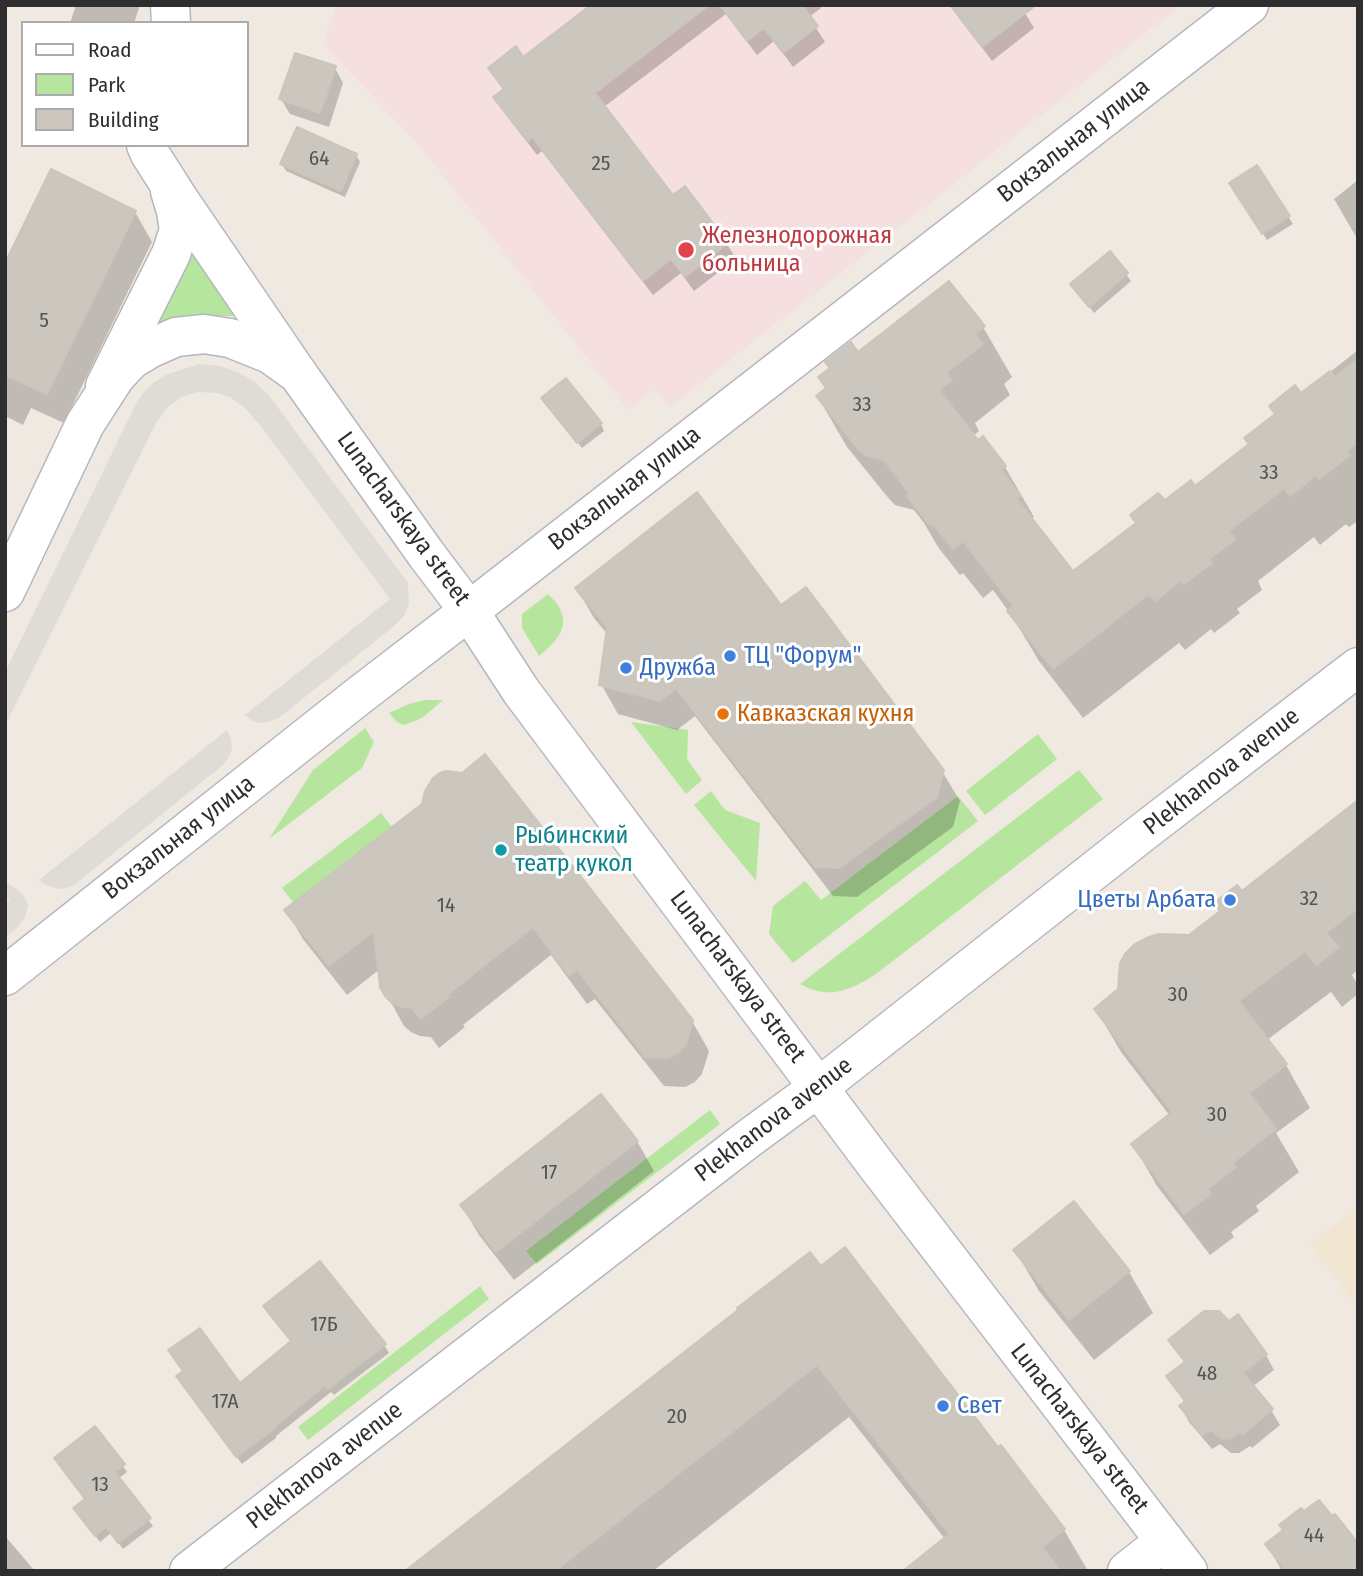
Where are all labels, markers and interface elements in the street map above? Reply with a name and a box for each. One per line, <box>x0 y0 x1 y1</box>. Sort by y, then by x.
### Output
legend <box>21 21 248 147</box>
text: Road <box>88 37 132 63</box>
text: Park <box>88 72 125 98</box>
street label: Вокзальная улица <box>992 73 1156 209</box>
text: Building <box>88 107 159 133</box>
house number: 64 <box>309 146 329 172</box>
house number: 25 <box>592 151 610 177</box>
place label: Железнодорожная больница <box>702 222 892 278</box>
marker: Железнодорожная больница <box>676 240 696 260</box>
house number: 5 <box>39 308 49 334</box>
house number: 33 <box>853 392 871 418</box>
street label: Вокзальная улица <box>543 421 707 557</box>
street label: Lunacharskaya street <box>330 427 476 611</box>
house number: 33 <box>1260 460 1278 486</box>
place label: ТЦ "Форум" <box>744 642 862 670</box>
marker: ТЦ "Форум" <box>722 648 738 664</box>
place label: Дружба <box>640 654 716 682</box>
marker: Дружба <box>618 660 634 676</box>
place label: Кавказская кухня <box>737 700 914 728</box>
street label: Plekhanova avenue <box>1138 702 1306 842</box>
marker: Кавказская кухня <box>715 706 731 722</box>
street label: Вокзальная улица <box>97 770 261 906</box>
place label: Рыбинский театр кукол <box>515 822 633 878</box>
marker: Рыбинский театр кукол <box>493 842 509 858</box>
street label: Lunacharskaya street <box>663 885 811 1069</box>
place label: Цветы Арбата <box>1077 886 1216 914</box>
house number: 32 <box>1300 886 1318 912</box>
marker: Цветы Арбата <box>1222 892 1238 908</box>
house number: 14 <box>437 893 455 919</box>
house number: 30 <box>1168 982 1188 1008</box>
street label: Plekhanova avenue <box>690 1051 858 1189</box>
house number: 30 <box>1207 1102 1227 1128</box>
house number: 17 <box>541 1160 557 1186</box>
house number: 17Б <box>310 1312 338 1338</box>
street label: Lunacharskaya street <box>1004 1338 1154 1520</box>
house number: 48 <box>1197 1361 1217 1387</box>
house number: 17А <box>211 1389 239 1415</box>
place label: Свет <box>957 1392 1002 1420</box>
street label: Plekhanova avenue <box>241 1396 409 1536</box>
marker: Свет <box>935 1398 951 1414</box>
house number: 20 <box>667 1404 687 1430</box>
house number: 13 <box>91 1472 109 1498</box>
house number: 44 <box>1304 1523 1324 1549</box>

